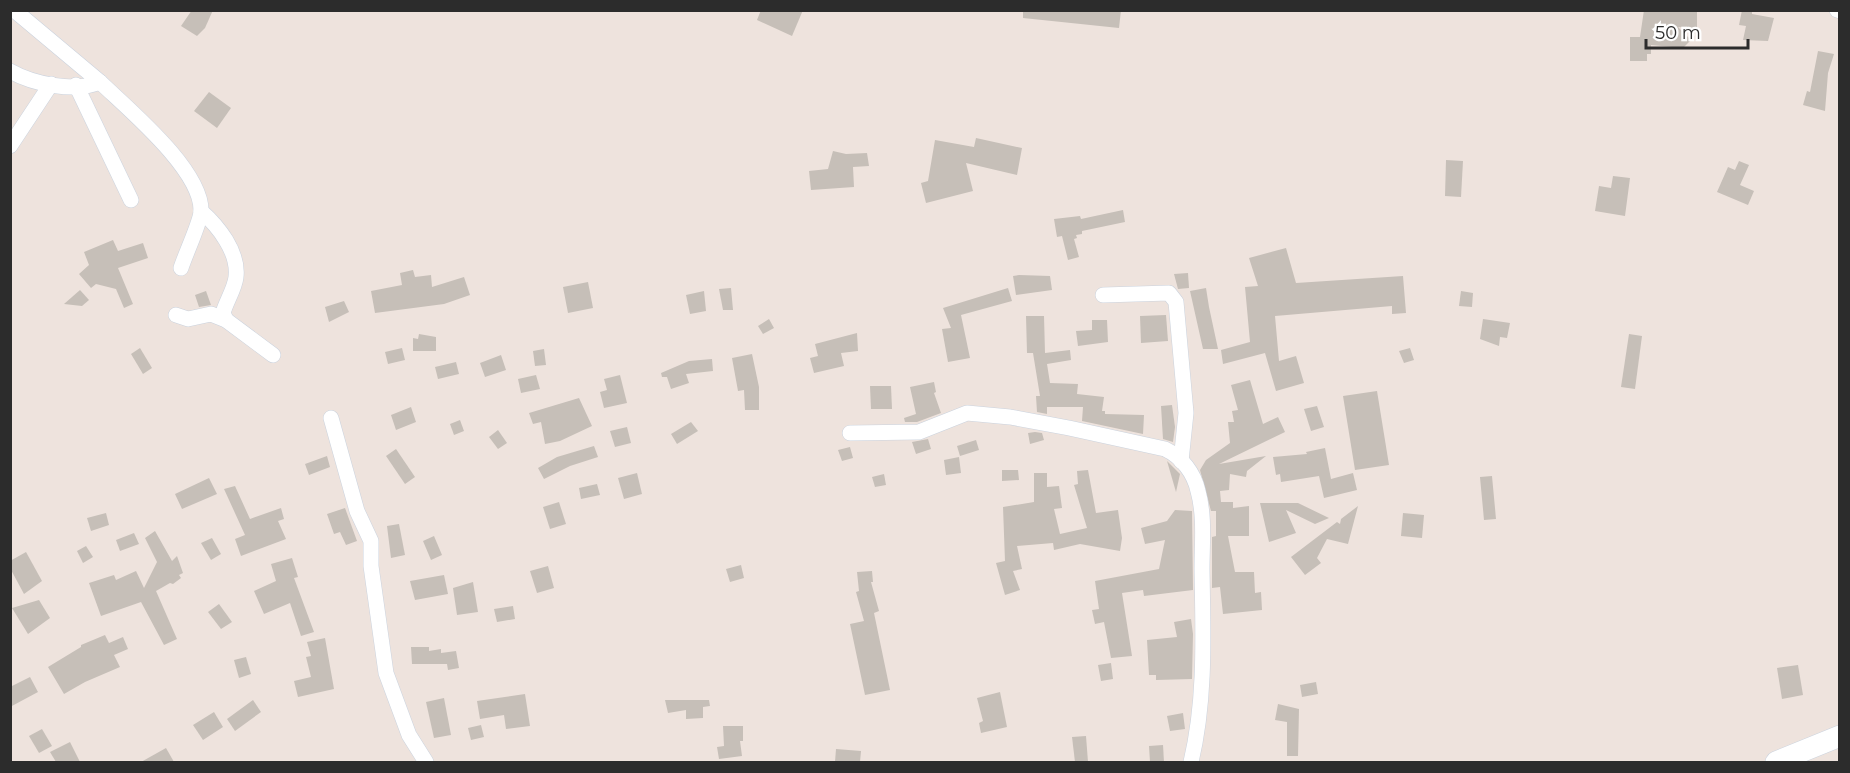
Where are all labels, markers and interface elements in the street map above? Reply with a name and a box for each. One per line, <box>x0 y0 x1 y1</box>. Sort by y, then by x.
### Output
scale bar <box>1646 12 1748 50</box>
text: 50 m <box>1655 22 1701 44</box>

